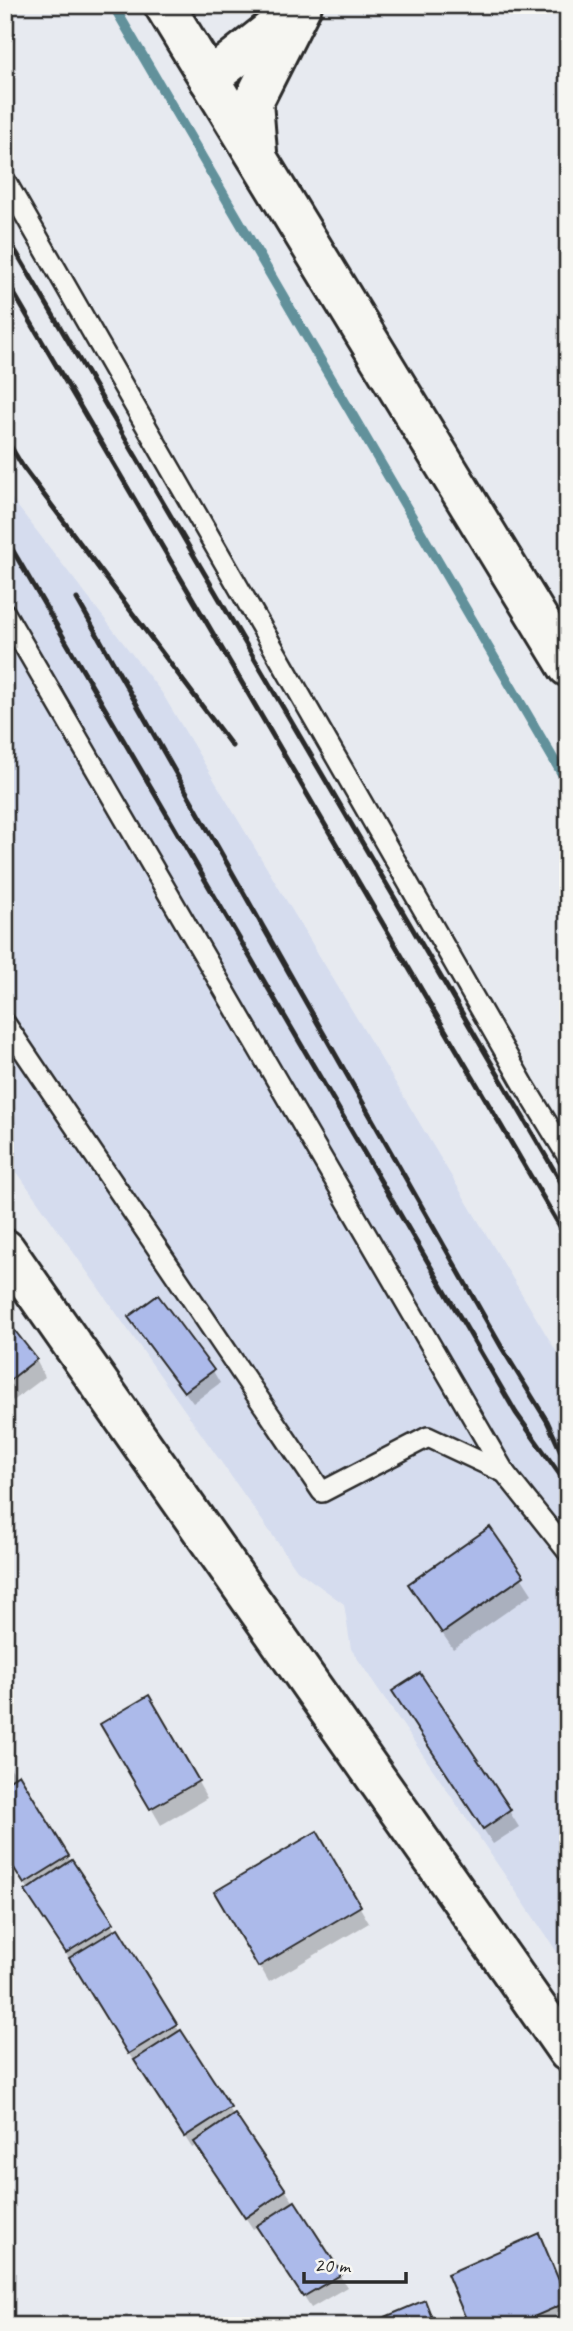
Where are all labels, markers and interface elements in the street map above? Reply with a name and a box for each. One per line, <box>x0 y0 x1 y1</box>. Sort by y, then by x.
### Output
scale bar <box>304 2240 405 2284</box>
text: 20 m <box>314 2252 352 2278</box>

